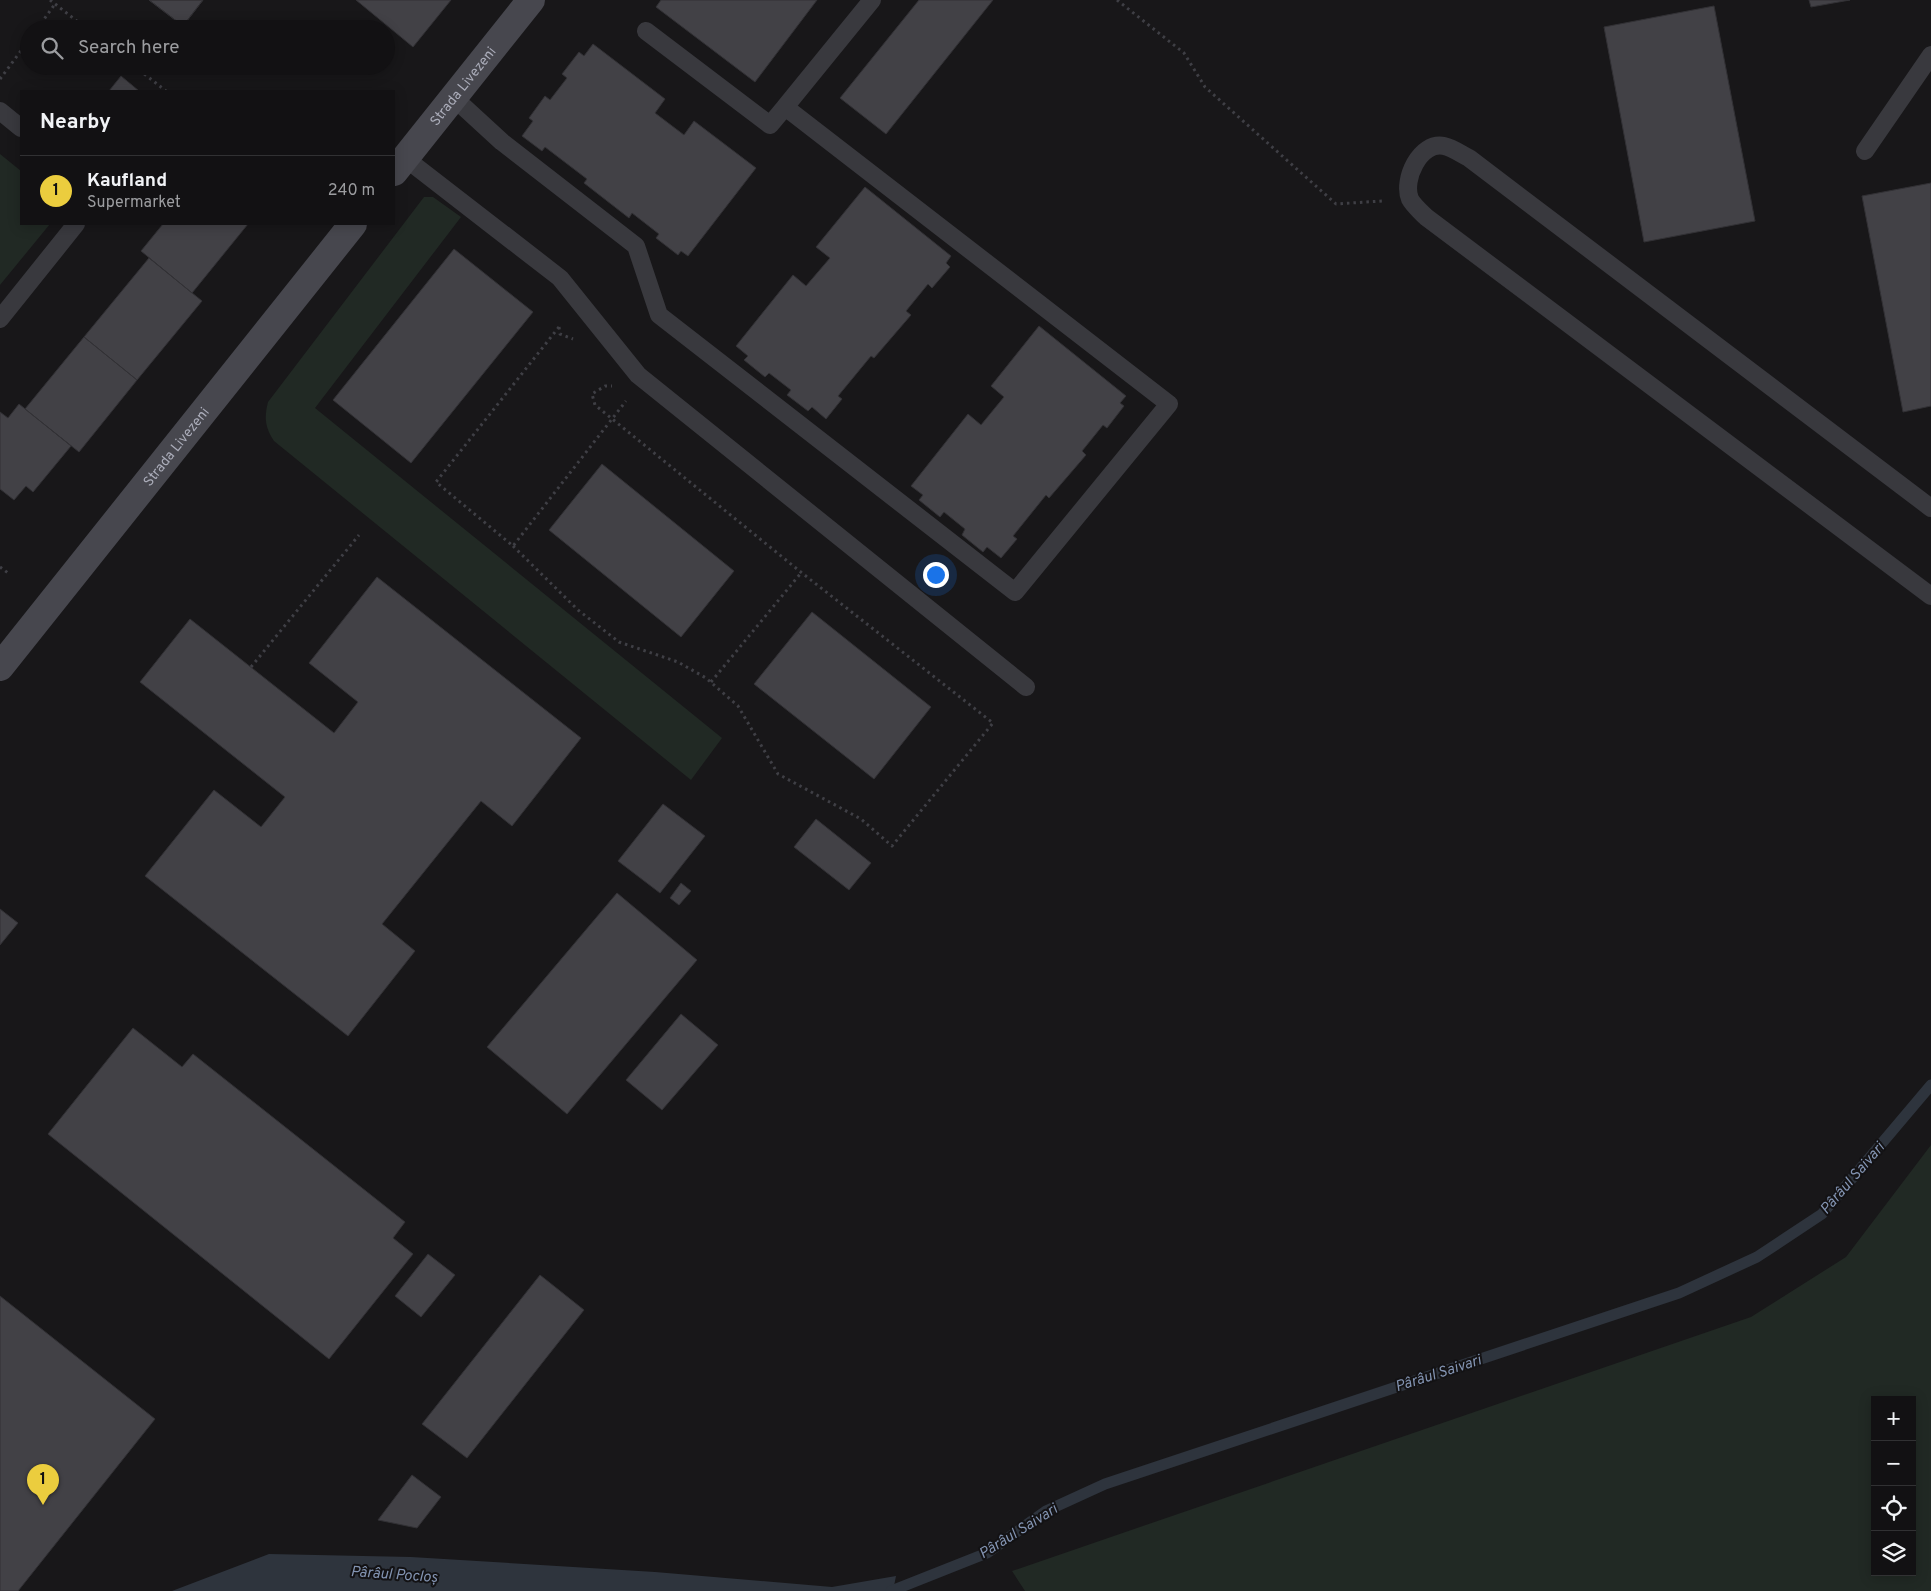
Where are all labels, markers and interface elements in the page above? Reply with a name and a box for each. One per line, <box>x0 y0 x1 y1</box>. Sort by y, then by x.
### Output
search box <box>20 20 395 75</box>
icon: search <box>38 34 66 62</box>
text: Search here <box>78 36 180 60</box>
street label: Strada Livezeni <box>427 44 500 130</box>
text: Nearby <box>40 109 111 136</box>
text: Kaufland <box>87 169 167 193</box>
text: 1 <box>53 181 59 201</box>
text: 240 m <box>328 181 375 201</box>
text: Supermarket <box>87 193 181 213</box>
street label: Strada Livezeni <box>140 404 214 490</box>
your location <box>923 562 949 588</box>
water label: Pârâul Saivari <box>1817 1138 1890 1219</box>
water label: Pârâul Saivari <box>1393 1351 1485 1397</box>
map controls <box>1871 1396 1916 1576</box>
button: + <box>1871 1396 1916 1441</box>
button: − <box>1871 1441 1916 1486</box>
pin: 1 <box>27 1464 59 1505</box>
button: locate <box>1871 1486 1916 1531</box>
water label: Pârâul Saivari <box>976 1500 1063 1564</box>
button: layers <box>1871 1531 1916 1576</box>
water label: Pârâul Pocloș <box>350 1563 438 1588</box>

